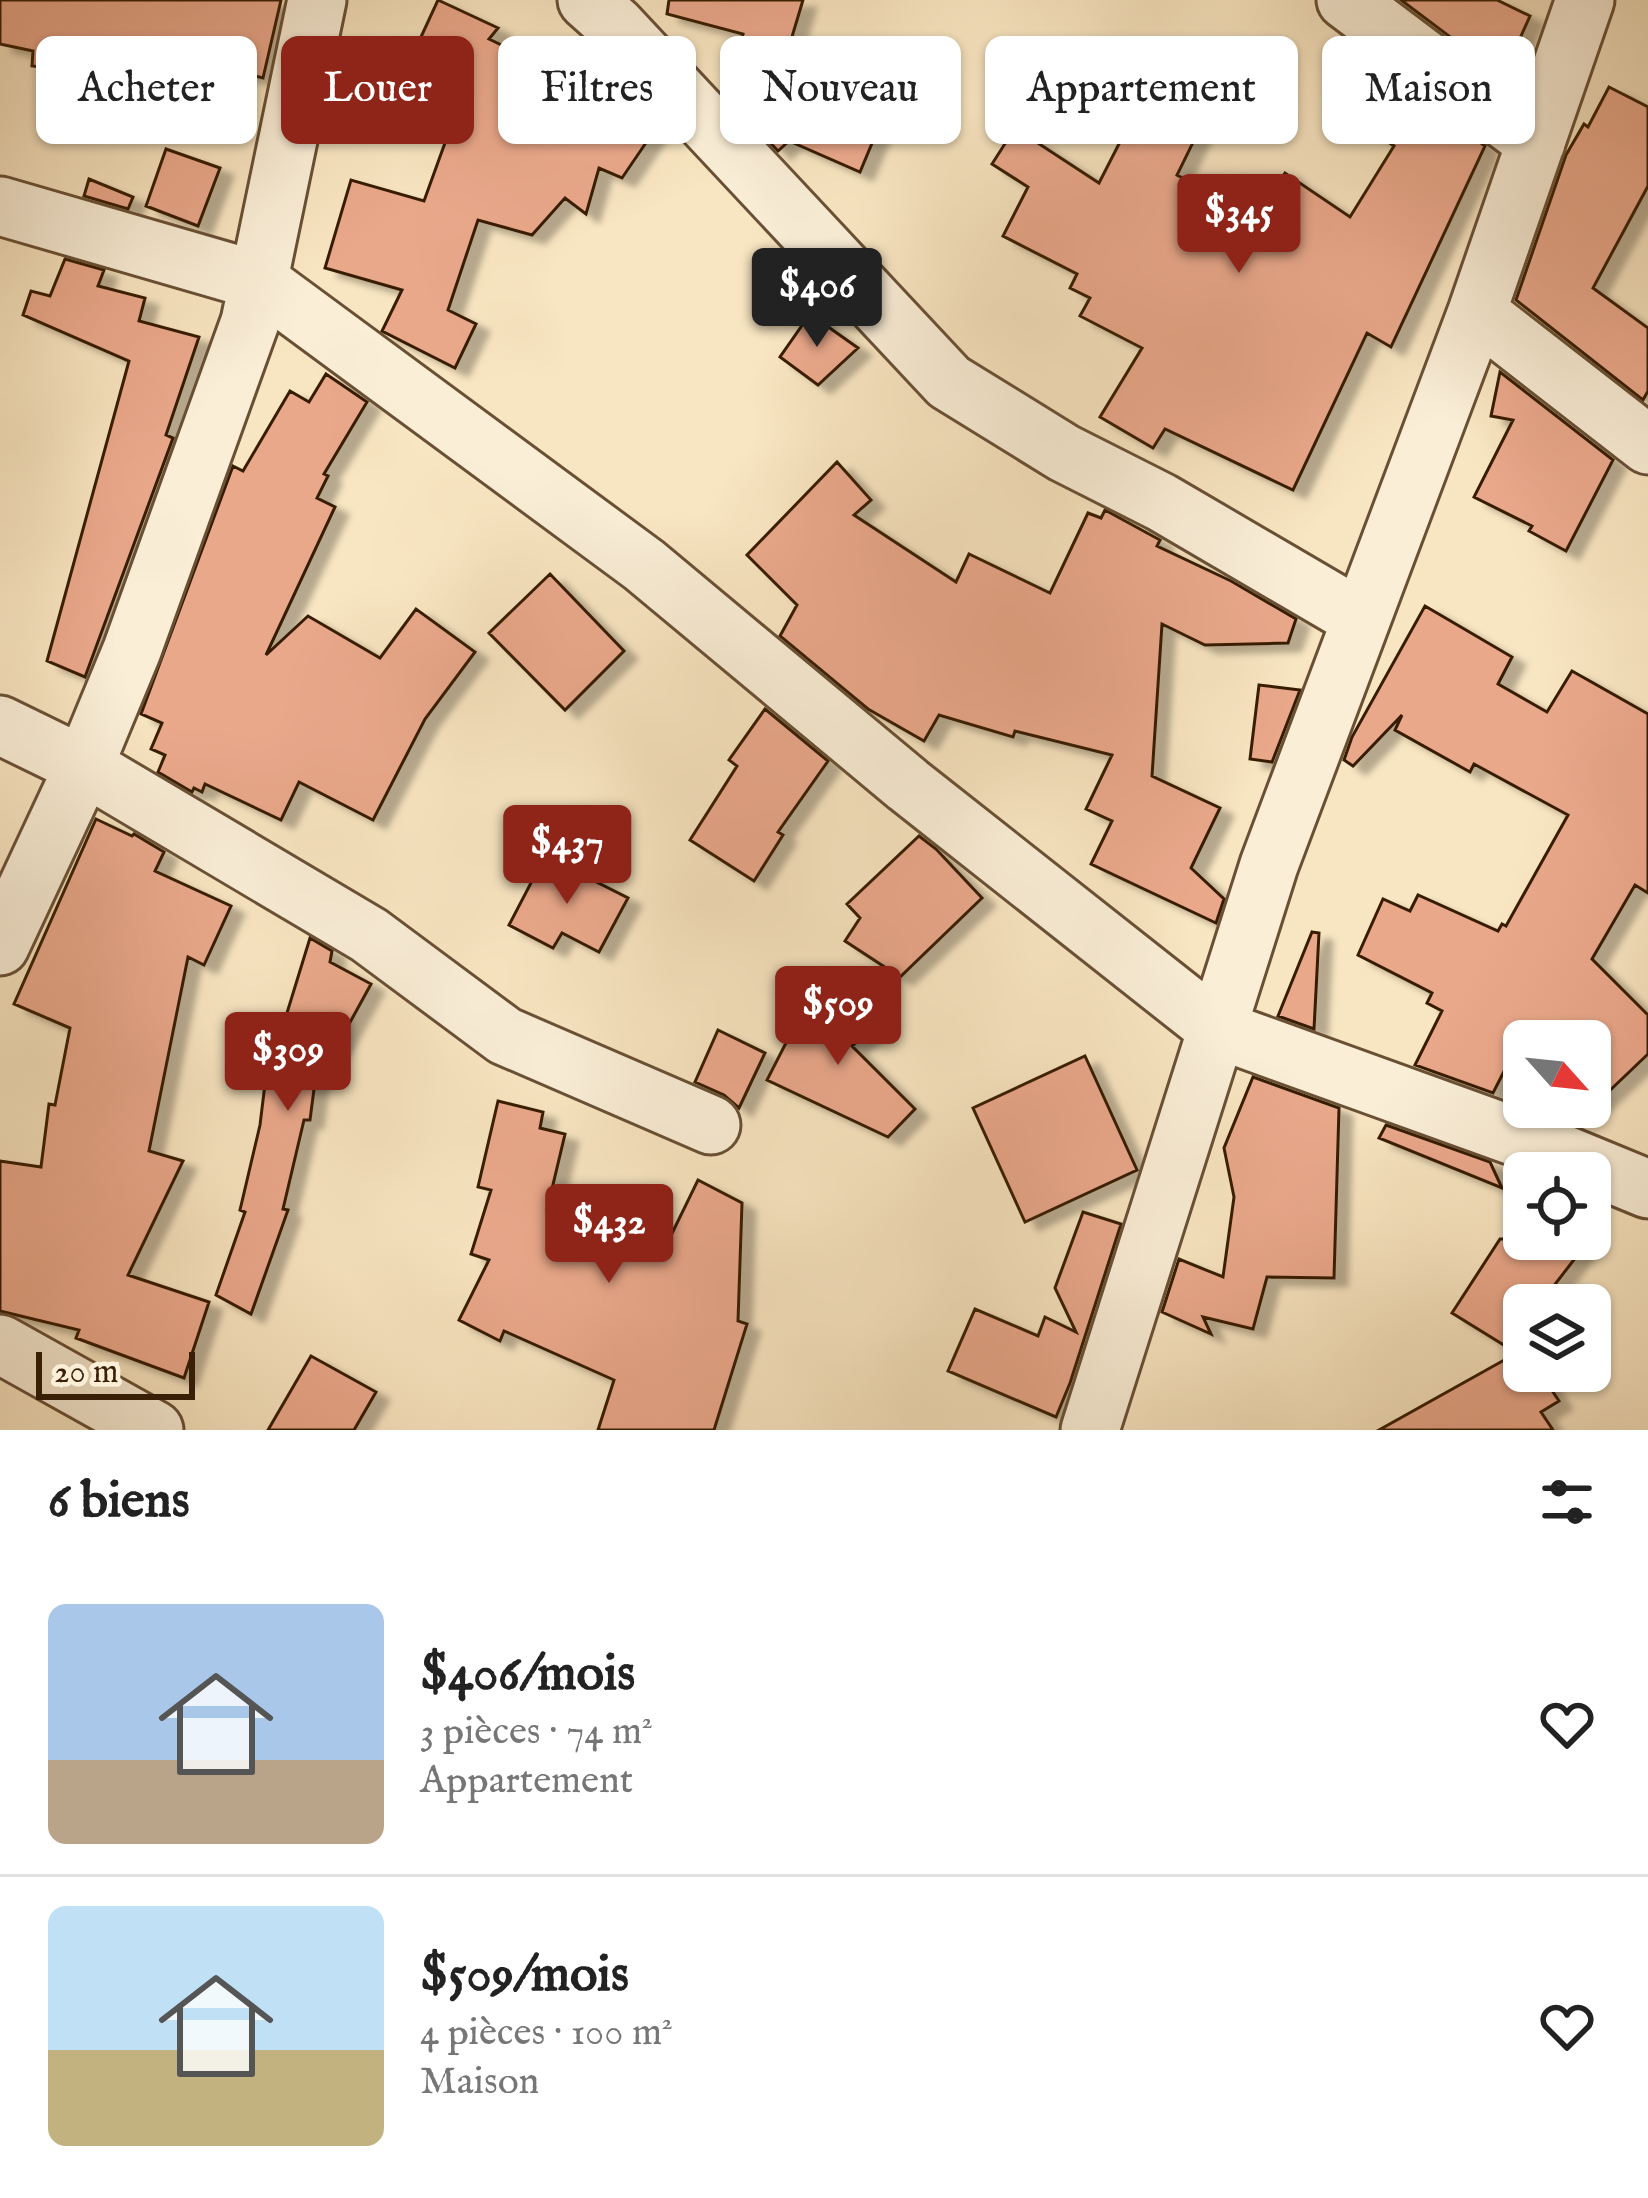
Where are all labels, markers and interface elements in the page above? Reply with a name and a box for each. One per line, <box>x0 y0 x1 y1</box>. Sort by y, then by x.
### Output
chip: Acheter <box>36 36 257 144</box>
chip: Louer <box>281 36 474 144</box>
chip: Filtres <box>498 36 696 144</box>
chip: Nouveau <box>720 36 961 144</box>
chip: Appartement <box>985 36 1298 144</box>
chip: Maison <box>1322 36 1535 144</box>
pin: $345 <box>1168 174 1310 276</box>
text: $345 <box>1204 188 1274 237</box>
pin: $406 <box>746 248 888 350</box>
text: $406 <box>779 262 855 311</box>
pin: $437 <box>496 805 638 907</box>
text: $437 <box>530 819 604 868</box>
pin: $509 <box>767 966 909 1068</box>
text: $509 <box>802 980 874 1029</box>
pin: $309 <box>217 1012 359 1114</box>
north arrow <box>1503 1020 1611 1128</box>
map controls <box>1503 1020 1611 1392</box>
text: $309 <box>252 1026 324 1075</box>
button: locate <box>1503 1152 1611 1260</box>
pin: $432 <box>538 1184 680 1286</box>
text: $432 <box>572 1198 646 1247</box>
button: layers <box>1503 1284 1611 1392</box>
scale bar <box>36 1346 195 1399</box>
text: 20 m <box>54 1352 118 1394</box>
icon: filters <box>1534 1469 1600 1535</box>
text: 6 biens <box>48 1470 190 1535</box>
text: $406/mois <box>420 1643 635 1708</box>
icon: home <box>144 1652 288 1796</box>
icon: heart <box>1534 1691 1600 1757</box>
text: 3 pièces · 74 m² <box>420 1708 653 1757</box>
text: Appartement <box>420 1757 633 1806</box>
text: $509/mois <box>420 1944 629 2009</box>
icon: home <box>144 1954 288 2098</box>
icon: heart <box>1534 1993 1600 2059</box>
text: 4 pièces · 100 m² <box>420 2009 673 2058</box>
text: Maison <box>420 2058 539 2107</box>

